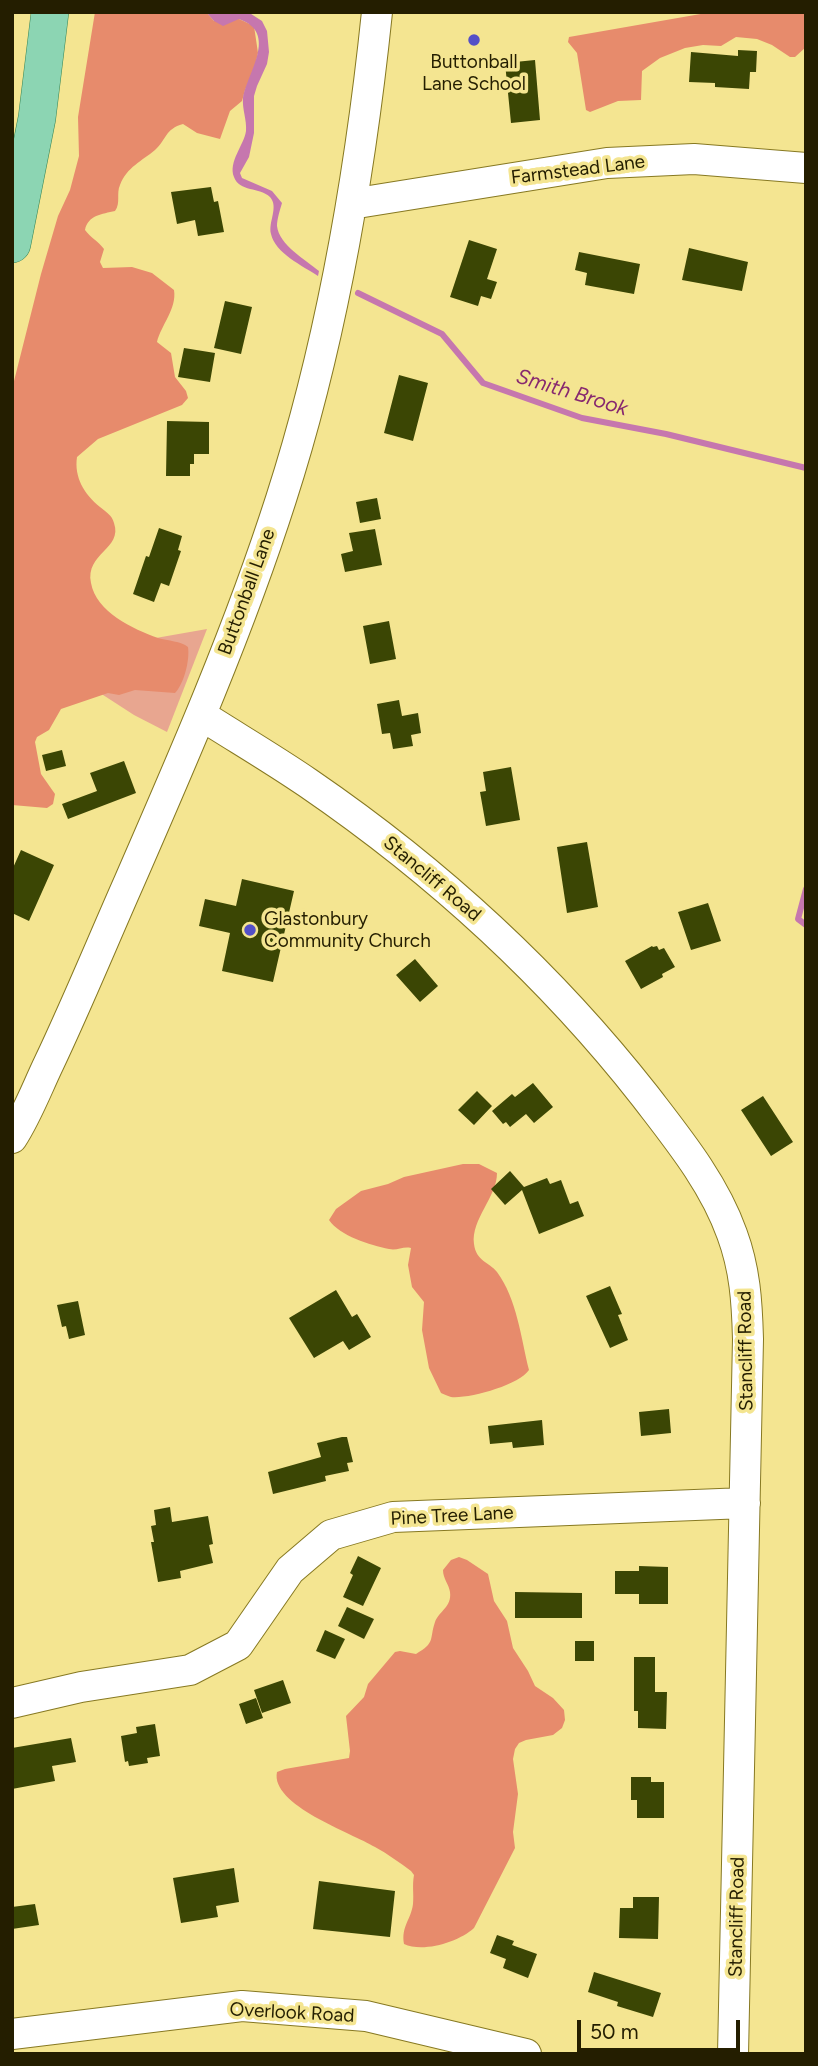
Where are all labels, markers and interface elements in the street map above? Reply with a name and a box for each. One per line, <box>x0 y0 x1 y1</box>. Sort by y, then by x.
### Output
marker: Buttonball Lane School <box>466 32 482 48</box>
place label: Buttonball Lane School <box>422 51 526 95</box>
street label: Farmstead Lane <box>510 150 646 190</box>
water label: Smith Brook <box>513 364 631 422</box>
street label: Buttonball Lane <box>214 526 280 658</box>
street label: Stancliff Road <box>379 832 485 926</box>
place label: Glastonbury Community Church <box>264 908 431 952</box>
marker: Glastonbury Community Church <box>242 922 258 938</box>
street label: Stancliff Road <box>734 1291 758 1411</box>
street label: Pine Tree Lane <box>390 1501 514 1531</box>
street label: Stancliff Road <box>725 1857 749 1977</box>
street label: Overlook Road <box>229 1998 355 2028</box>
scale bar <box>580 2007 743 2050</box>
text: 50 m <box>590 2019 639 2044</box>

